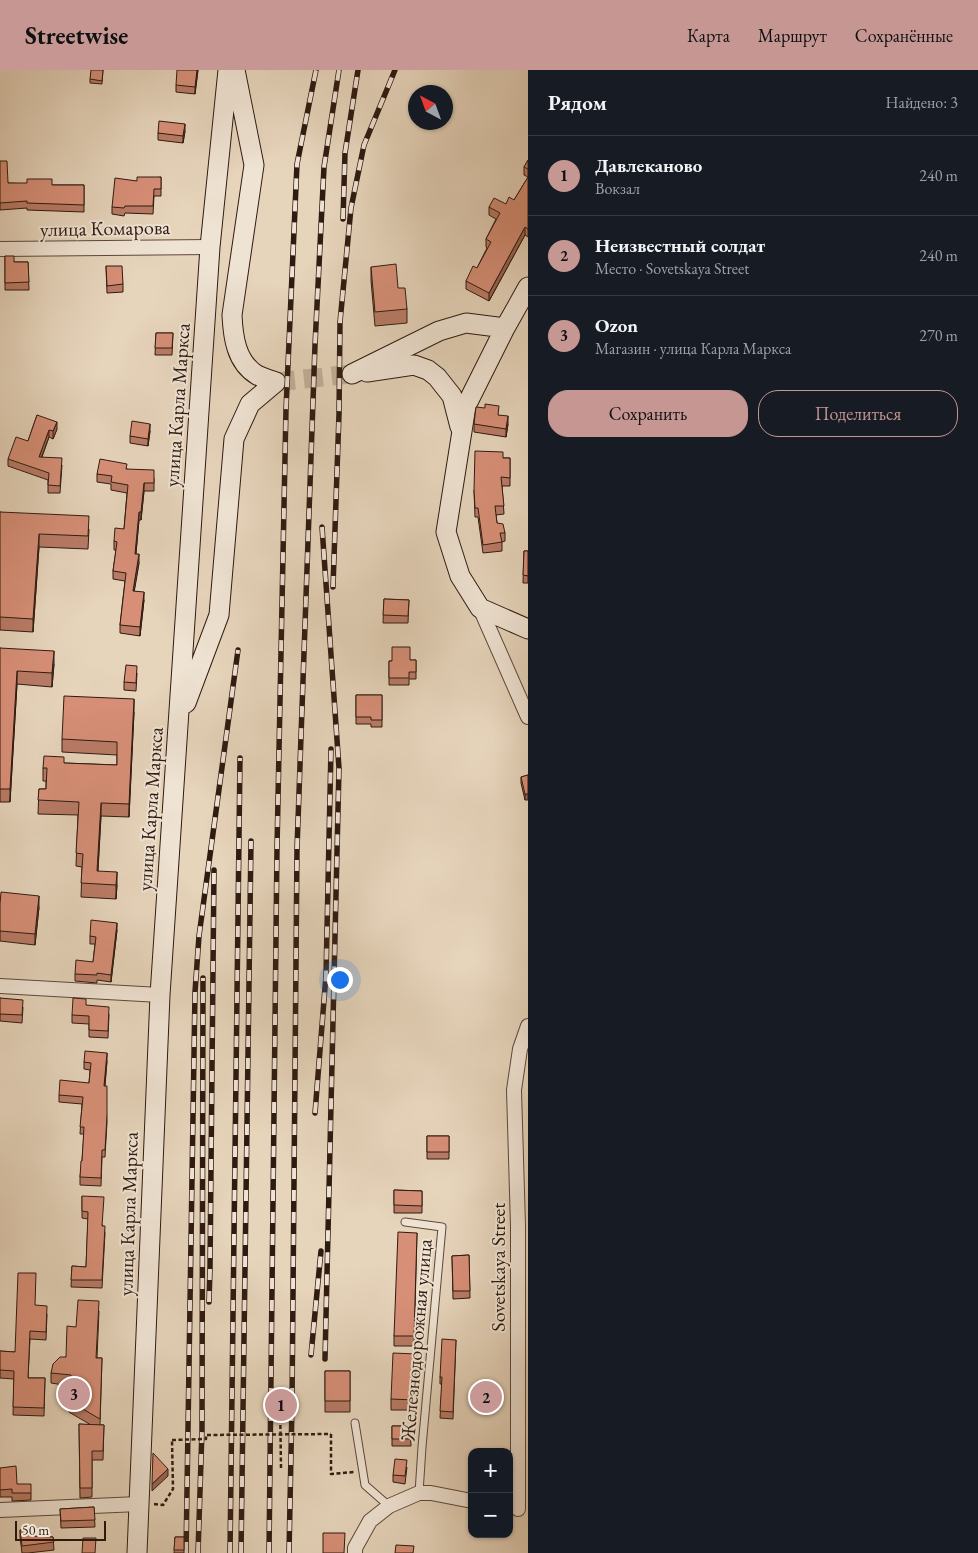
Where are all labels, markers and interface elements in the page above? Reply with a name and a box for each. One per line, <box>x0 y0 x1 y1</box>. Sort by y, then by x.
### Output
text: Streetwise <box>25 20 128 51</box>
text: Карта <box>687 24 730 47</box>
text: Маршрут <box>758 24 827 47</box>
text: Сохранённые <box>855 24 953 47</box>
north arrow <box>408 85 453 130</box>
text: Рядом <box>548 89 607 116</box>
text: Найдено: 3 <box>886 92 958 113</box>
text: Давлеканово <box>595 153 702 178</box>
text: 1 <box>560 165 568 186</box>
text: 240 m <box>919 165 958 186</box>
text: Вокзал <box>595 178 640 199</box>
street label: улица Комарова <box>40 214 170 242</box>
text: Неизвестный солдат <box>595 233 765 258</box>
text: 2 <box>560 245 568 266</box>
text: 240 m <box>919 245 958 266</box>
text: Место · Sovetskaya Street <box>595 258 749 279</box>
text: Ozon <box>595 313 638 338</box>
street label: улица Карла Маркса <box>158 322 196 488</box>
text: 3 <box>560 325 568 346</box>
text: 270 m <box>919 325 958 346</box>
text: Магазин · улица Карла Маркса <box>595 338 791 359</box>
button: Сохранить <box>548 390 748 437</box>
button: Поделиться <box>758 390 958 437</box>
street label: улица Карла Маркса <box>131 726 169 892</box>
your location <box>327 967 353 993</box>
street label: улица Карла Маркса <box>112 1131 144 1297</box>
street label: Sovetskaya Street <box>485 1202 511 1332</box>
street label: Железнодорожная улица <box>394 1238 438 1443</box>
pin: 3 <box>58 1375 90 1413</box>
pin: 2 <box>470 1378 502 1416</box>
pin: 1 <box>265 1386 297 1424</box>
map controls <box>468 1448 513 1538</box>
button: + <box>468 1448 513 1493</box>
button: − <box>468 1493 513 1538</box>
scale bar <box>15 1518 106 1541</box>
text: 50 m <box>22 1521 49 1539</box>

